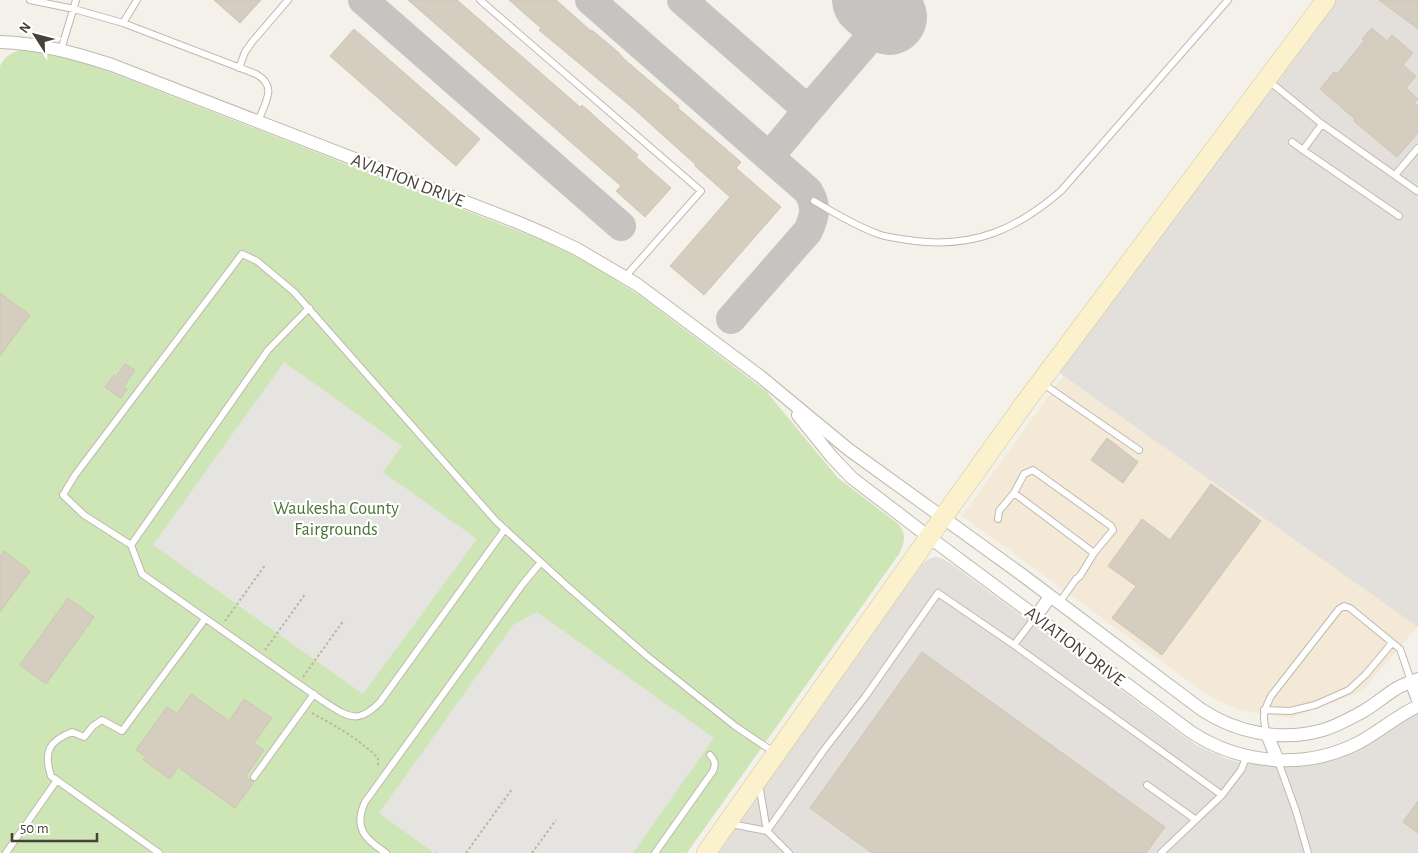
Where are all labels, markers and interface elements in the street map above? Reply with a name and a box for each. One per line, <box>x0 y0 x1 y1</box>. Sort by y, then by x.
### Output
north arrow <box>10 10 60 60</box>
text: N <box>17 20 34 36</box>
street label: AVIATION DRIVE <box>349 151 467 211</box>
park label: Waukesha County Fairgrounds <box>273 500 399 539</box>
street label: AVIATION DRIVE <box>1021 604 1128 690</box>
scale bar <box>12 810 98 842</box>
text: 50 m <box>20 821 49 836</box>

